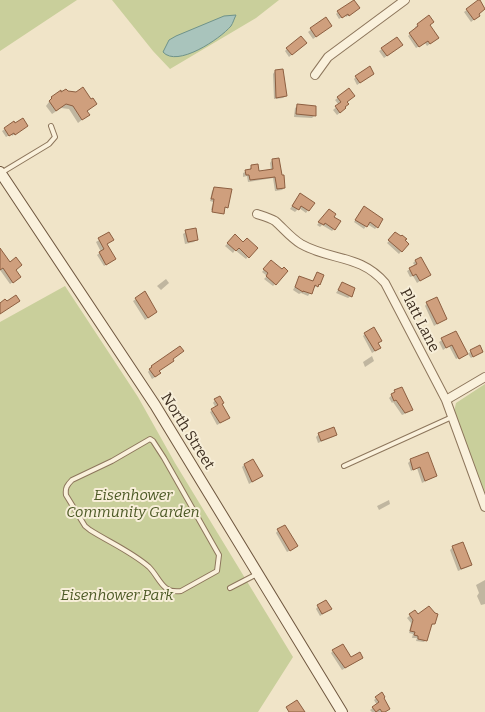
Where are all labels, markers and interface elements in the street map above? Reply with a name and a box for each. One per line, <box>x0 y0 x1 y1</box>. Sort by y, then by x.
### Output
street label: Platt Lane <box>396 285 444 355</box>
street label: North Street <box>157 389 219 473</box>
park label: Eisenhower Community Garden <box>66 486 200 521</box>
park label: Eisenhower Park <box>61 586 174 604</box>

